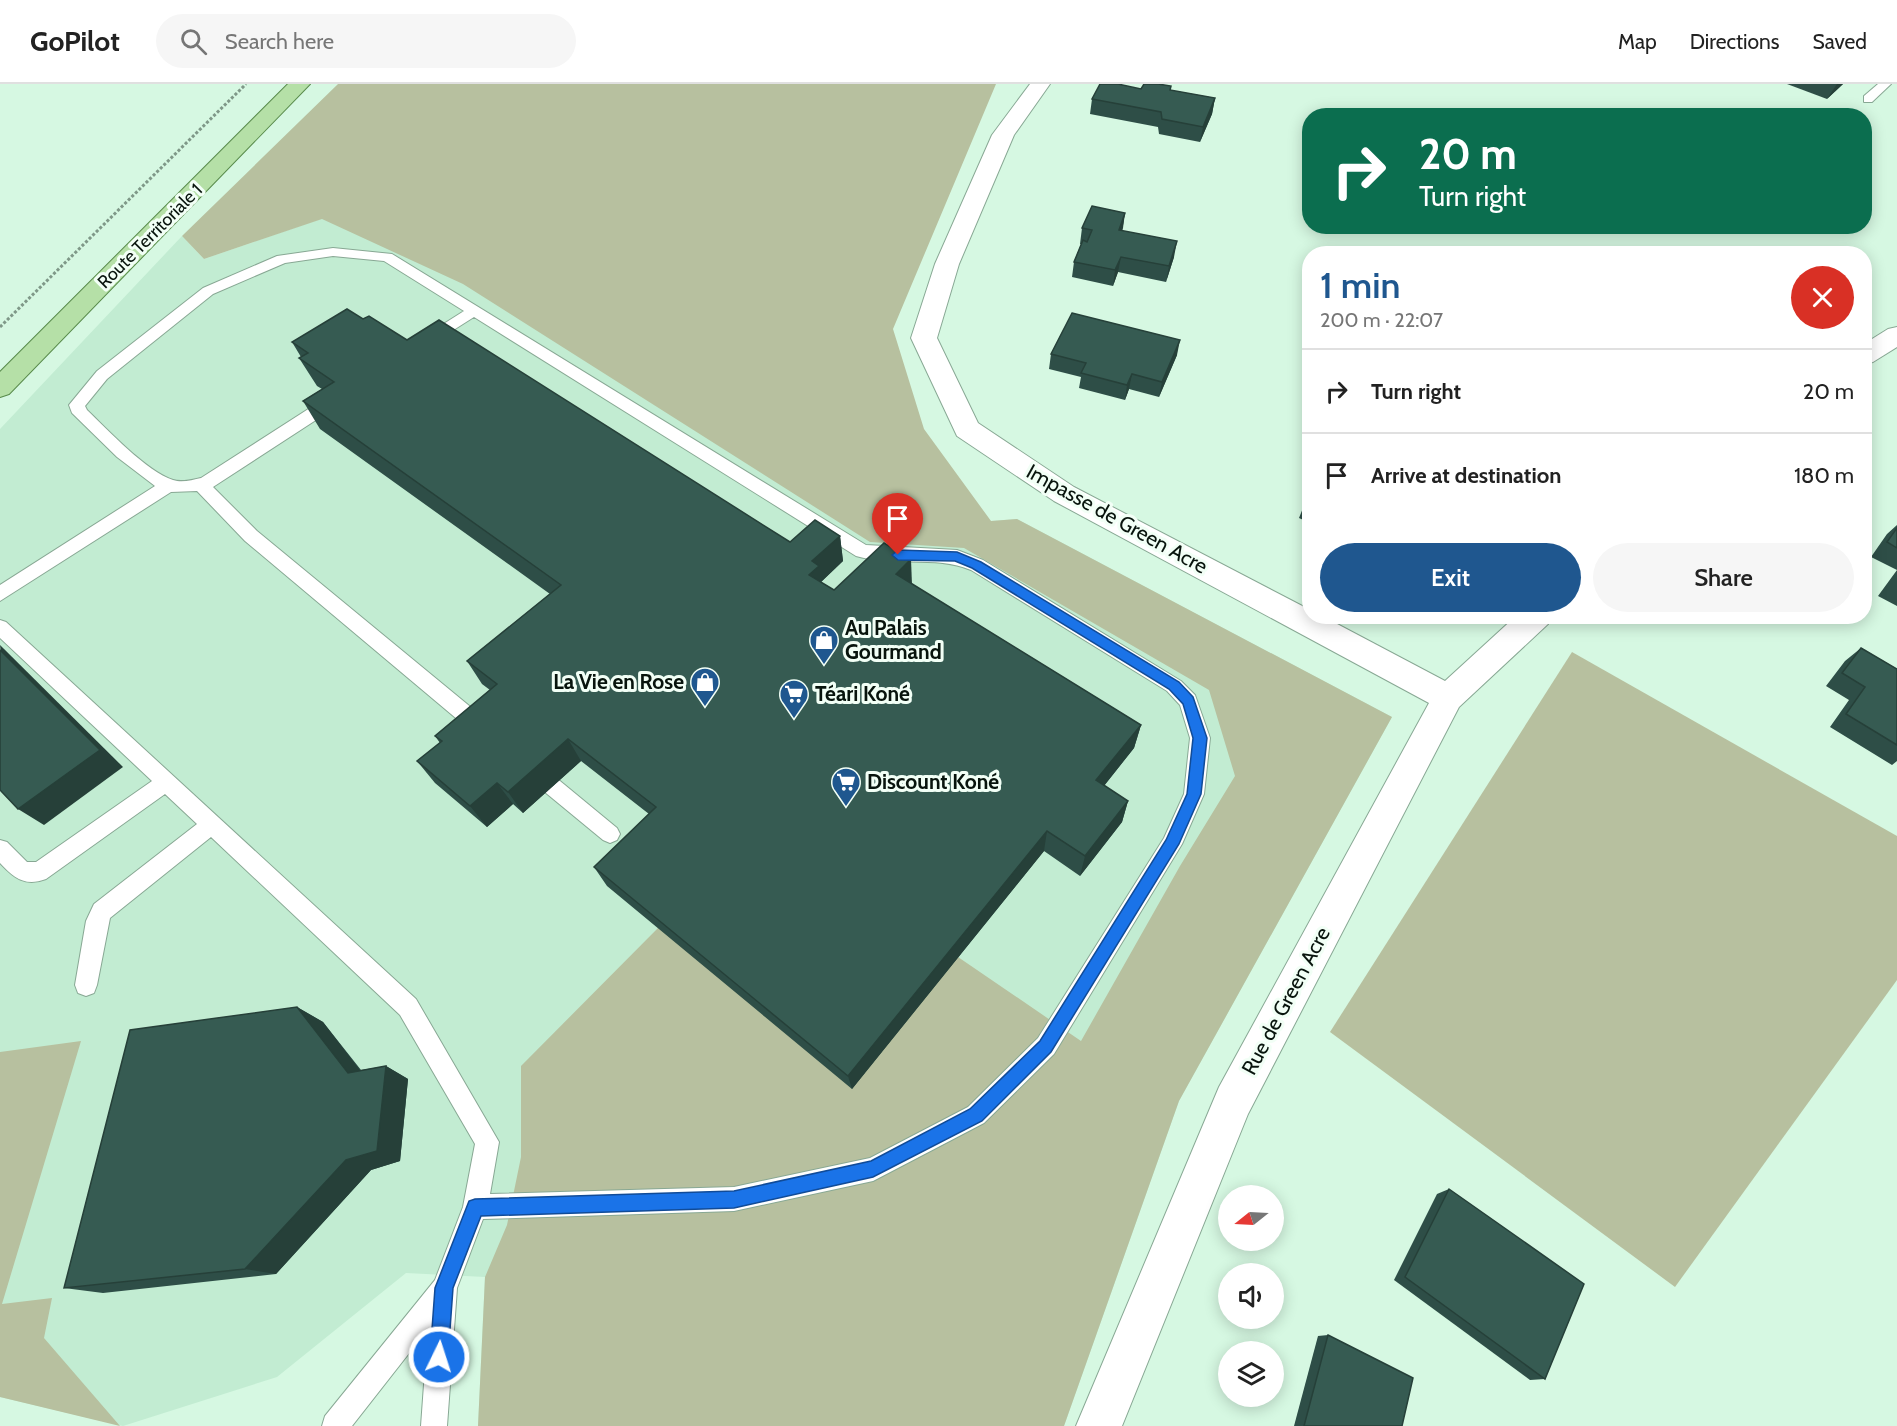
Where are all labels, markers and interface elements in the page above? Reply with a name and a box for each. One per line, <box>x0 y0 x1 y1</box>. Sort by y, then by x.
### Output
search box <box>156 14 576 68</box>
text: GoPilot <box>30 24 120 58</box>
icon: search <box>177 25 210 58</box>
text: Search here <box>225 28 334 55</box>
text: Map <box>1618 29 1657 54</box>
text: Directions <box>1690 29 1779 54</box>
text: Saved <box>1812 29 1867 54</box>
text: 20 m <box>1419 128 1517 180</box>
icon: right <box>1320 132 1398 210</box>
street label: Route Territoriale 1 <box>93 179 207 293</box>
text: Turn right <box>1419 180 1526 213</box>
text: 1 min <box>1320 263 1400 307</box>
button: close <box>1791 266 1854 329</box>
text: 200 m · 22:07 <box>1320 308 1443 332</box>
icon: right <box>1320 375 1353 408</box>
text: Turn right <box>1371 378 1461 405</box>
text: 20 m <box>1803 378 1854 405</box>
street label: Impasse de Green Acre <box>1022 458 1212 579</box>
icon: arrive <box>1320 459 1353 492</box>
text: Arrive at destination <box>1371 462 1561 489</box>
text: 180 m <box>1794 462 1854 489</box>
pin <box>872 493 923 555</box>
icon: arrive <box>881 502 914 535</box>
button: Exit <box>1320 543 1581 612</box>
button: Share <box>1593 543 1854 612</box>
place label: Au Palais Gourmand <box>845 615 942 664</box>
shop icon: Au Palais Gourmand <box>808 624 840 666</box>
shop icon: La Vie en Rose <box>689 666 721 708</box>
place label: La Vie en Rose <box>553 669 684 694</box>
supermarket icon: Téari Koné <box>778 678 810 720</box>
place label: Téari Koné <box>815 681 910 706</box>
supermarket icon: Discount Koné <box>830 766 862 808</box>
place label: Discount Koné <box>867 769 999 794</box>
street label: Rue de Green Acre <box>1236 922 1335 1079</box>
north arrow <box>1218 1185 1284 1251</box>
map controls <box>1218 1185 1284 1407</box>
button: sound <box>1218 1263 1284 1329</box>
position arrow <box>407 1325 471 1389</box>
button: layers <box>1218 1341 1284 1407</box>

